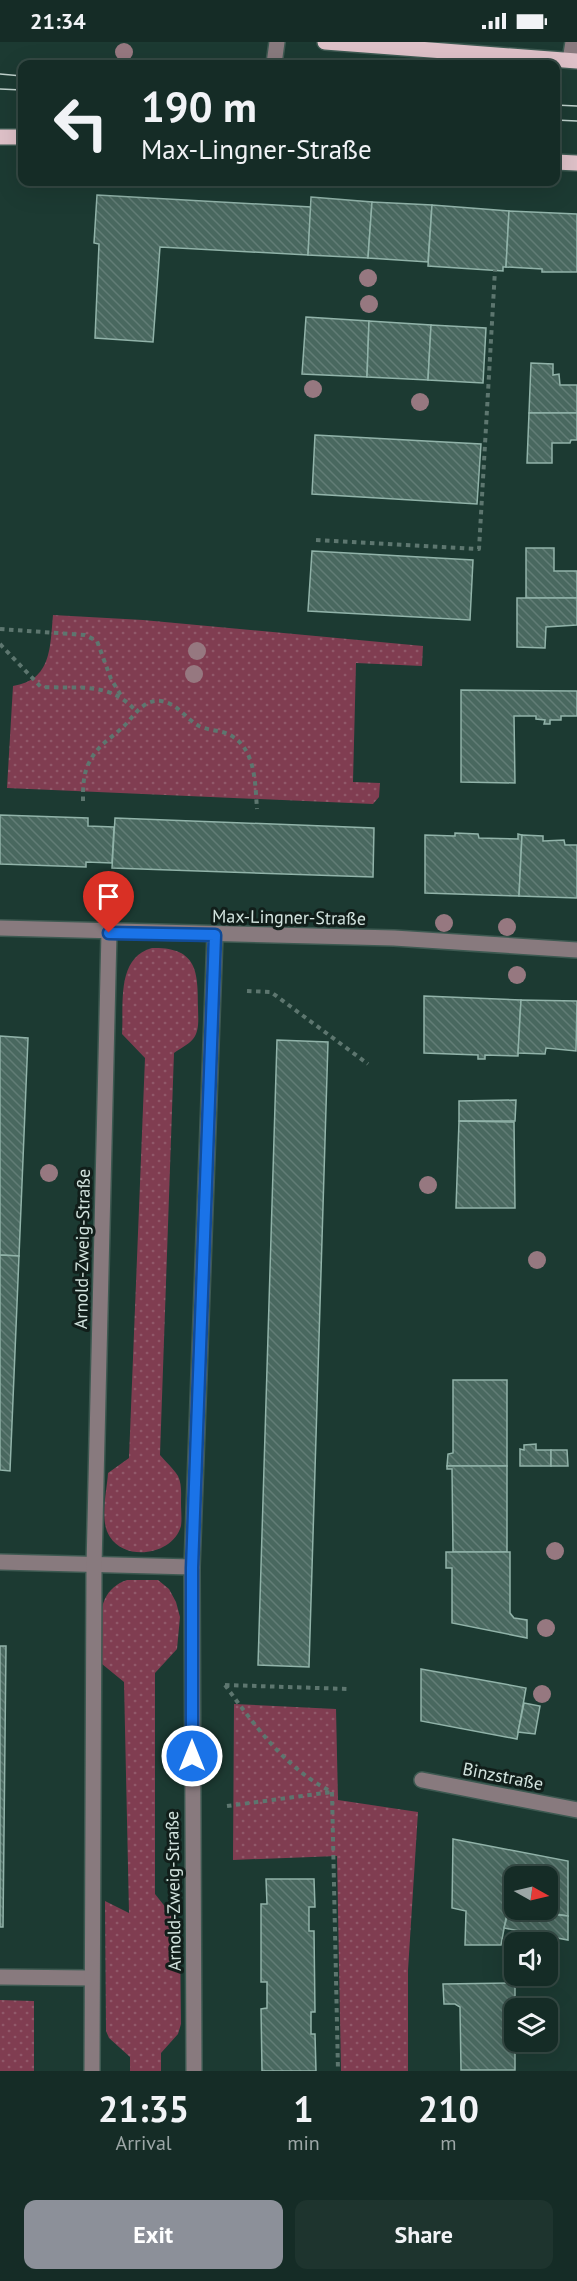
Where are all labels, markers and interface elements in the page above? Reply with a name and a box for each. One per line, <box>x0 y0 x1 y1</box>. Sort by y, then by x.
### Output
text: 21:34 <box>30 7 86 35</box>
text: 190 m <box>141 79 257 134</box>
icon: left <box>42 84 120 162</box>
text: Max-Lingner-Straße <box>141 132 372 166</box>
pin <box>83 871 134 933</box>
icon: arrive <box>92 880 125 913</box>
street label: Max-Lingner-Straße <box>212 904 366 930</box>
street label: Arnold-Zweig-Straße <box>69 1169 95 1329</box>
position arrow <box>160 1724 224 1788</box>
street label: Binzstraße <box>461 1757 545 1795</box>
street label: Arnold-Zweig-Straße <box>160 1811 186 1971</box>
north arrow <box>504 1866 558 1920</box>
map controls <box>504 1866 558 2052</box>
button: sound <box>504 1932 558 1986</box>
button: layers <box>504 1998 558 2052</box>
text: 21:35 <box>98 2085 189 2132</box>
text: 1 <box>293 2085 314 2132</box>
text: 210 <box>418 2085 479 2132</box>
text: Arrival <box>116 2130 172 2156</box>
text: min <box>287 2130 320 2156</box>
text: m <box>440 2130 457 2156</box>
button: Exit <box>24 2200 283 2269</box>
button: Share <box>295 2200 553 2269</box>

